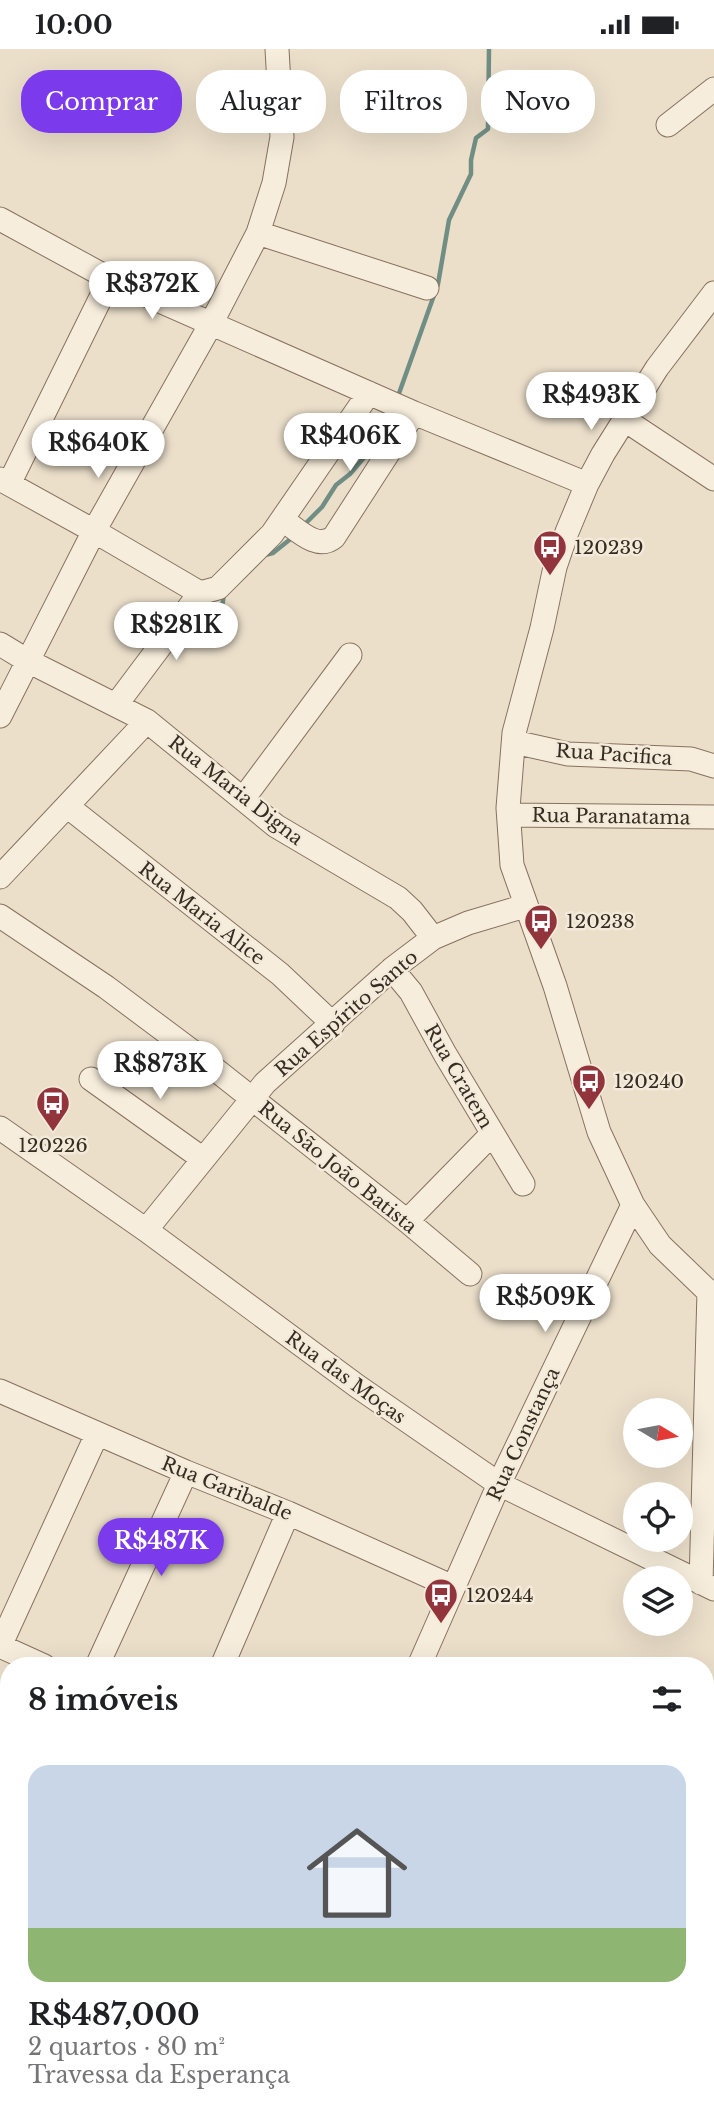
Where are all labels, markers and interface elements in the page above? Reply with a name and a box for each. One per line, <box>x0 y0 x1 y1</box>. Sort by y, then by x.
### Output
text: 10:00 <box>35 9 113 41</box>
chip: Comprar <box>21 70 182 133</box>
chip: Alugar <box>196 70 326 133</box>
chip: Filtros <box>340 70 467 133</box>
chip: Novo <box>481 70 595 133</box>
pin: R$372K <box>95 261 209 321</box>
text: R$372K <box>105 270 199 298</box>
pin: R$493K <box>534 373 648 432</box>
text: R$493K <box>542 381 640 409</box>
pin: R$406K <box>293 413 407 473</box>
pin: R$640K <box>41 421 155 480</box>
text: R$406K <box>300 422 400 450</box>
text: R$640K <box>48 429 148 457</box>
bus stop icon: 120239 <box>531 528 569 577</box>
place label: 120239 <box>574 536 643 559</box>
pin: R$281K <box>119 603 233 662</box>
text: R$281K <box>130 611 222 639</box>
street label: Rua Maria Digna <box>164 731 308 850</box>
street label: Rua Pacifica <box>555 739 673 770</box>
street label: Rua Paranatama <box>531 804 691 829</box>
street label: Rua Maria Alice <box>134 857 269 970</box>
bus stop icon: 120238 <box>522 902 560 951</box>
place label: 120238 <box>566 910 635 933</box>
street label: Rua Espírito Santo <box>270 945 422 1082</box>
street label: Rua Cratem <box>419 1020 498 1133</box>
pin: R$873K <box>103 1041 217 1101</box>
text: R$873K <box>113 1050 207 1078</box>
bus stop icon: 120240 <box>570 1062 608 1111</box>
place label: 120240 <box>614 1070 684 1093</box>
bus stop icon: 120226 <box>34 1084 72 1133</box>
street label: Rua São João Batista <box>254 1096 422 1239</box>
place label: 120226 <box>18 1134 88 1157</box>
pin: R$509K <box>488 1275 602 1334</box>
text: R$509K <box>495 1283 595 1311</box>
street label: Rua das Moças <box>281 1326 410 1429</box>
street label: Rua Constança <box>483 1364 565 1504</box>
north arrow <box>623 1398 693 1468</box>
map controls <box>623 1398 693 1636</box>
street label: Rua Garibalde <box>158 1452 296 1525</box>
button: locate <box>623 1482 693 1552</box>
pin: R$487K <box>104 1519 218 1578</box>
text: R$487K <box>114 1527 208 1555</box>
button: layers <box>623 1566 693 1636</box>
bus stop icon: 120244 <box>422 1576 460 1625</box>
place label: 120244 <box>466 1584 534 1607</box>
icon: filters <box>648 1680 686 1718</box>
text: 8 imóveis <box>28 1681 179 1718</box>
icon: home <box>294 1810 420 1936</box>
text: R$487,000 <box>28 1996 200 2033</box>
text: 2 quartos · 80 m² <box>28 2033 225 2061</box>
text: Travessa da Esperança <box>28 2061 290 2089</box>

